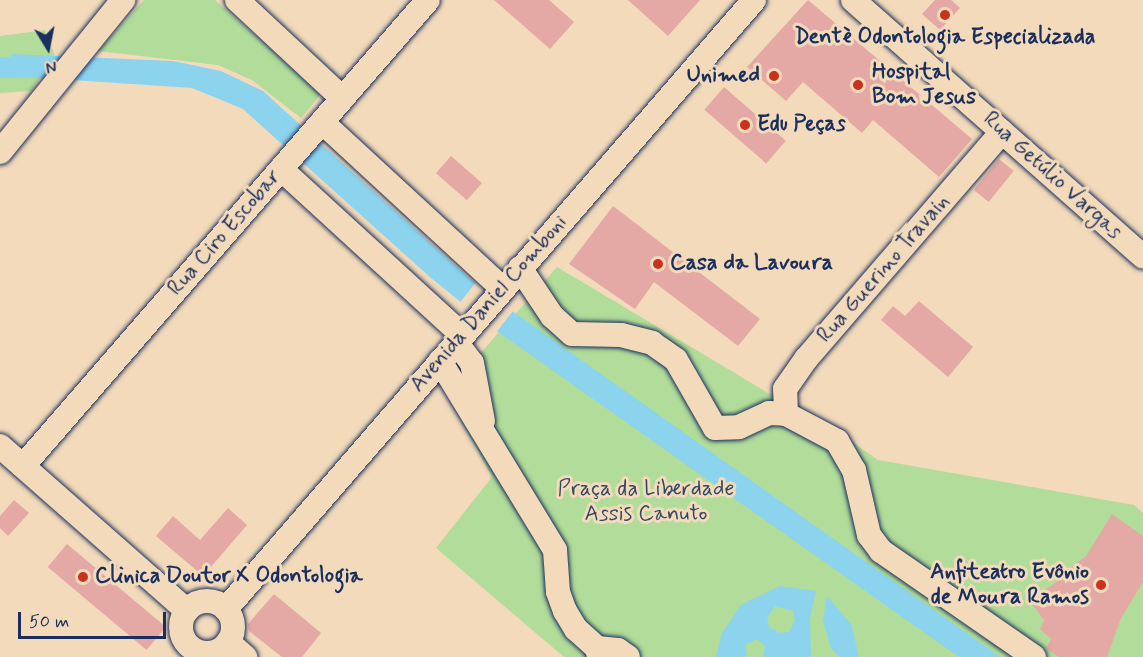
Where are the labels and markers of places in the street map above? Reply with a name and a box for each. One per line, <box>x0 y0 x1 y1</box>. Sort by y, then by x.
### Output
marker: Dentè Odontologia Especializada <box>938 8 952 22</box>
place label: Dentè Odontologia Especializada <box>794 25 1096 51</box>
place label: Hospital Bom Jesus <box>872 59 972 110</box>
place label: Unimed <box>687 63 760 89</box>
marker: Unimed <box>765 67 783 85</box>
marker: Hospital Bom Jesus <box>849 76 867 94</box>
place label: Edu Peças <box>757 112 846 138</box>
marker: Edu Peças <box>738 118 752 132</box>
place label: Casa da Lavoura <box>670 251 829 277</box>
marker: Casa da Lavoura <box>651 257 665 271</box>
place label: Anfiteatro Evônio de Moura Ramos <box>930 559 1089 610</box>
place label: Clinica Doutor X Odontologia <box>95 564 357 590</box>
marker: Clinica Doutor X Odontologia <box>76 570 90 584</box>
marker: Anfiteatro Evônio de Moura Ramos <box>1094 578 1108 592</box>

